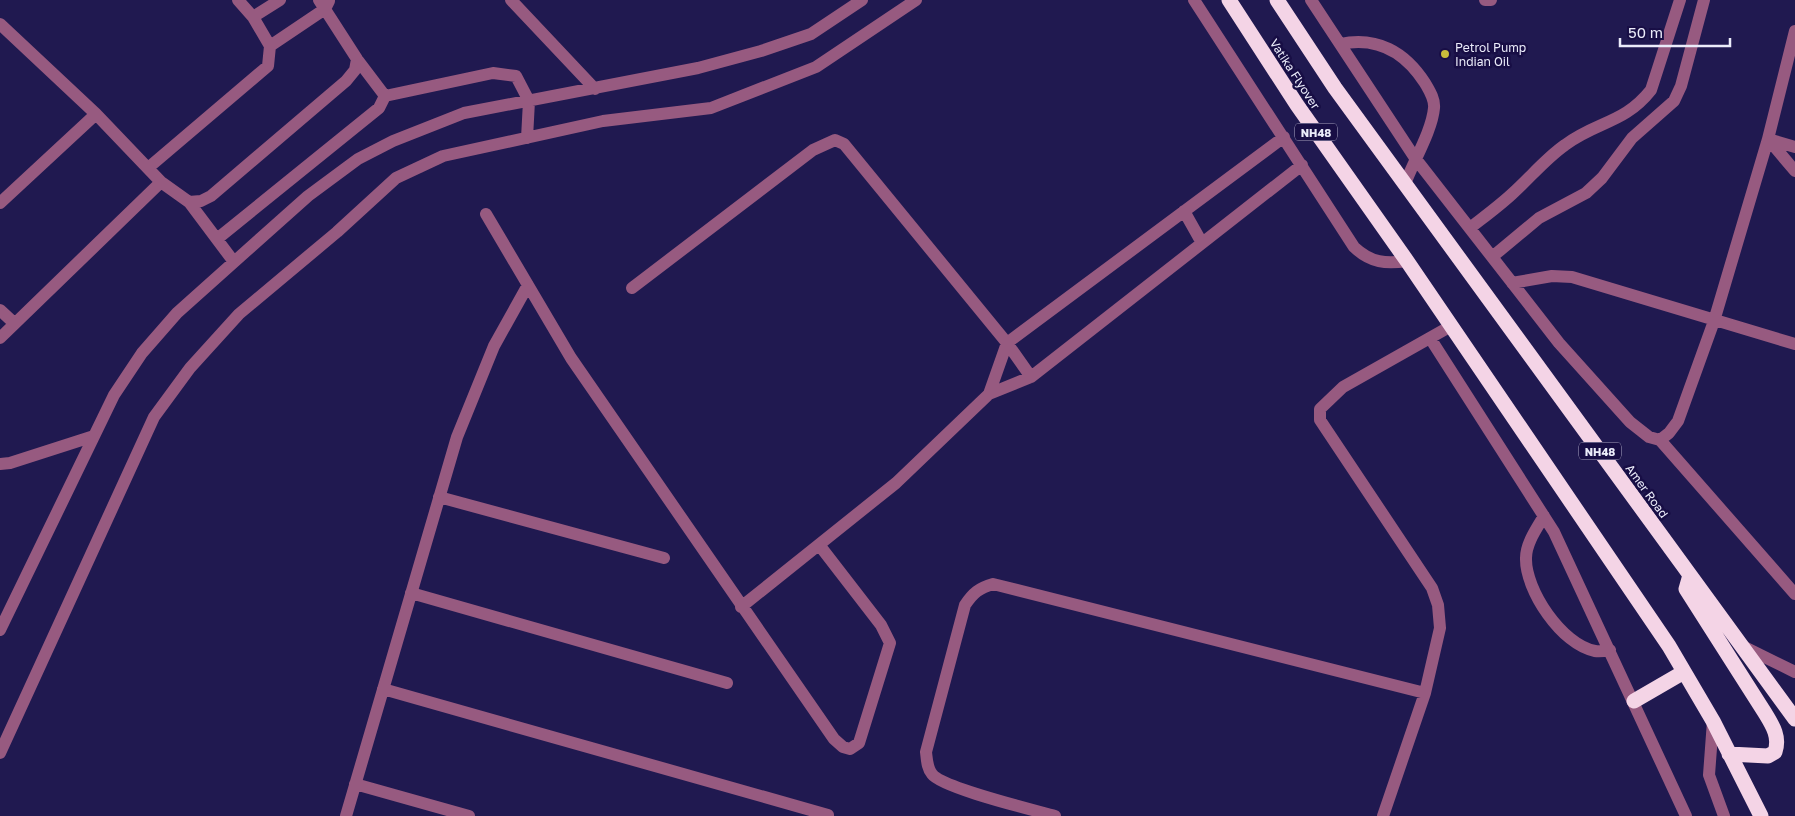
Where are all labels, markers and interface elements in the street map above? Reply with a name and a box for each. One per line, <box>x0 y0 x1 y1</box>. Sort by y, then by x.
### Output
scale bar <box>1620 15 1730 47</box>
text: 50 m <box>1628 23 1663 41</box>
street label: Vatika Flyover <box>1267 36 1323 112</box>
place label: Petrol Pump Indian Oil <box>1455 40 1526 69</box>
marker: Petrol Pump Indian Oil <box>1439 48 1451 60</box>
road number: NH48 <box>1295 124 1337 140</box>
road number: NH48 <box>1579 442 1621 460</box>
street label: Amer Road <box>1623 461 1671 521</box>

